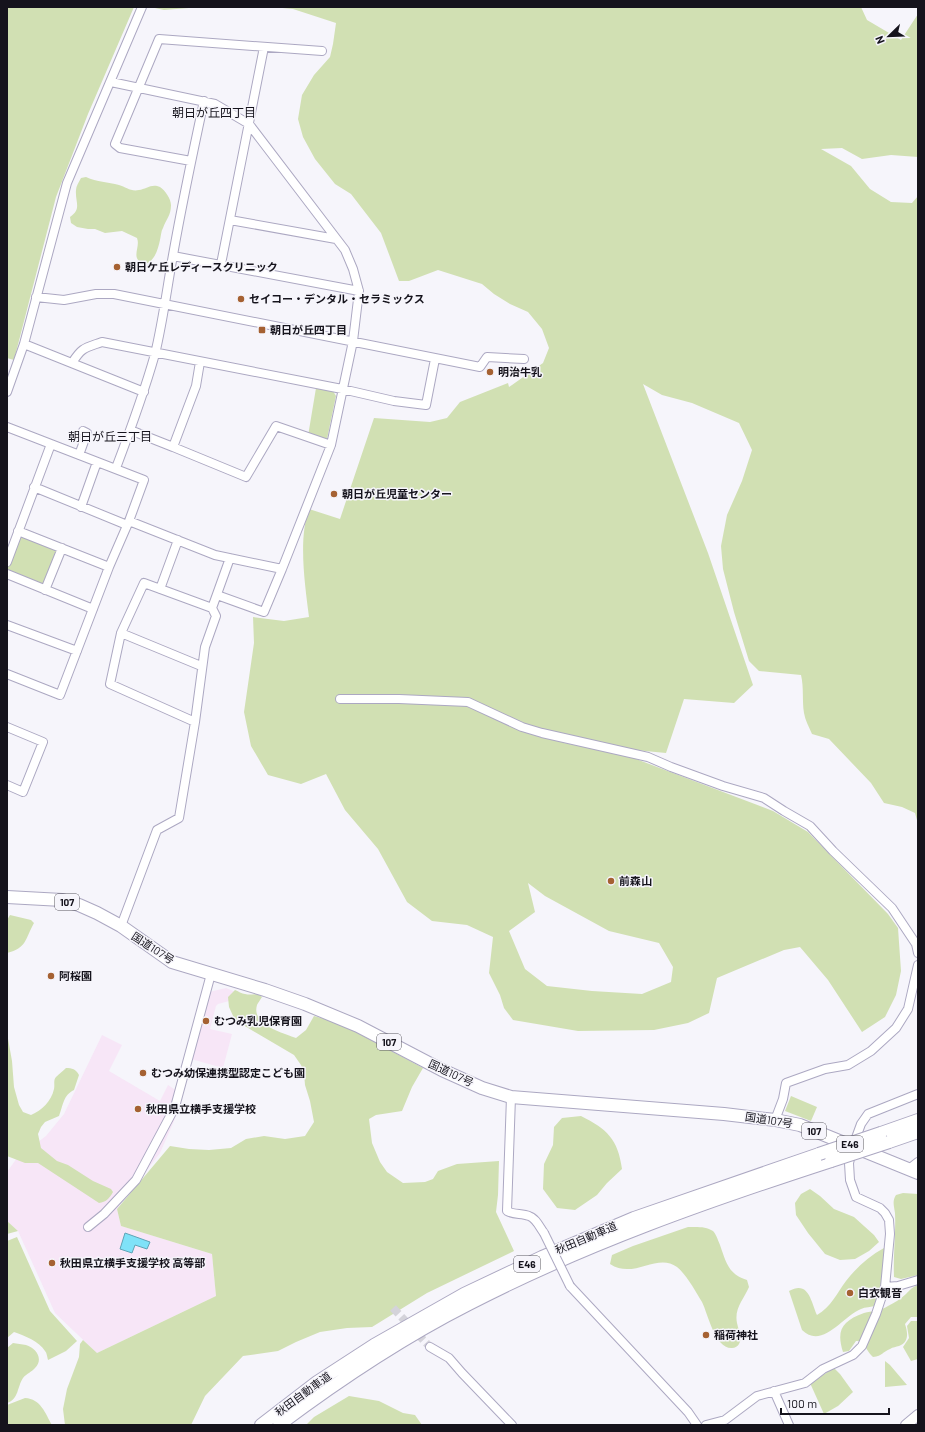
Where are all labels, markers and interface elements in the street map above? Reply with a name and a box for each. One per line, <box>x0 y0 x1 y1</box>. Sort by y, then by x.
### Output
north arrow <box>869 16 909 56</box>
text: N <box>872 34 887 46</box>
district label: 朝日が丘四丁目 <box>172 105 256 119</box>
place label: 朝日ケ丘レディースクリニック <box>125 260 278 273</box>
marker: 朝日ケ丘レディースクリニック <box>112 262 122 272</box>
place label: セイコー・デンタル・セラミックス <box>249 292 425 305</box>
marker: セイコー・デンタル・セラミックス <box>236 294 246 304</box>
place label: 朝日が丘四丁目 <box>270 323 347 336</box>
marker: 朝日が丘四丁目 <box>257 325 267 335</box>
place label: 明治牛乳 <box>498 365 542 378</box>
marker: 明治牛乳 <box>485 367 495 377</box>
district label: 朝日が丘三丁目 <box>68 429 152 443</box>
place label: 朝日が丘児童センター <box>342 487 452 500</box>
marker: 朝日が丘児童センター <box>329 489 339 499</box>
place label: 前森山 <box>619 874 652 887</box>
marker: 前森山 <box>606 876 616 886</box>
road number: 107 <box>55 894 79 910</box>
street label: 国道107号 <box>129 929 177 966</box>
place label: 阿桜園 <box>59 969 92 982</box>
marker: 阿桜園 <box>46 971 56 981</box>
place label: むつみ乳児保育園 <box>214 1014 302 1027</box>
marker: むつみ乳児保育園 <box>201 1016 211 1026</box>
road number: 107 <box>377 1034 401 1050</box>
street label: 国道107号 <box>427 1056 476 1089</box>
place label: むつみ幼保連携型認定こども園 <box>151 1066 305 1079</box>
marker: むつみ幼保連携型認定こども園 <box>138 1068 148 1078</box>
place label: 秋田県立横手支援学校 <box>146 1102 256 1115</box>
marker: 秋田県立横手支援学校 <box>133 1104 143 1114</box>
street label: 国道107号 <box>744 1109 794 1130</box>
road number: 107 <box>802 1123 826 1139</box>
road number: E46 <box>837 1136 863 1152</box>
street label: 秋田自動車道 <box>553 1219 619 1256</box>
place label: 秋田県立横手支援学校 高等部 <box>60 1256 205 1269</box>
road number: E46 <box>514 1256 540 1272</box>
marker: 秋田県立横手支援学校 高等部 <box>47 1258 57 1268</box>
place label: 白衣観音 <box>858 1286 902 1299</box>
marker: 白衣観音 <box>845 1288 855 1298</box>
place label: 稲荷神社 <box>714 1328 758 1341</box>
marker: 稲荷神社 <box>701 1330 711 1340</box>
street label: 秋田自動車道 <box>272 1369 333 1418</box>
scale bar <box>781 1390 889 1416</box>
text: 100 m <box>787 1396 817 1410</box>

